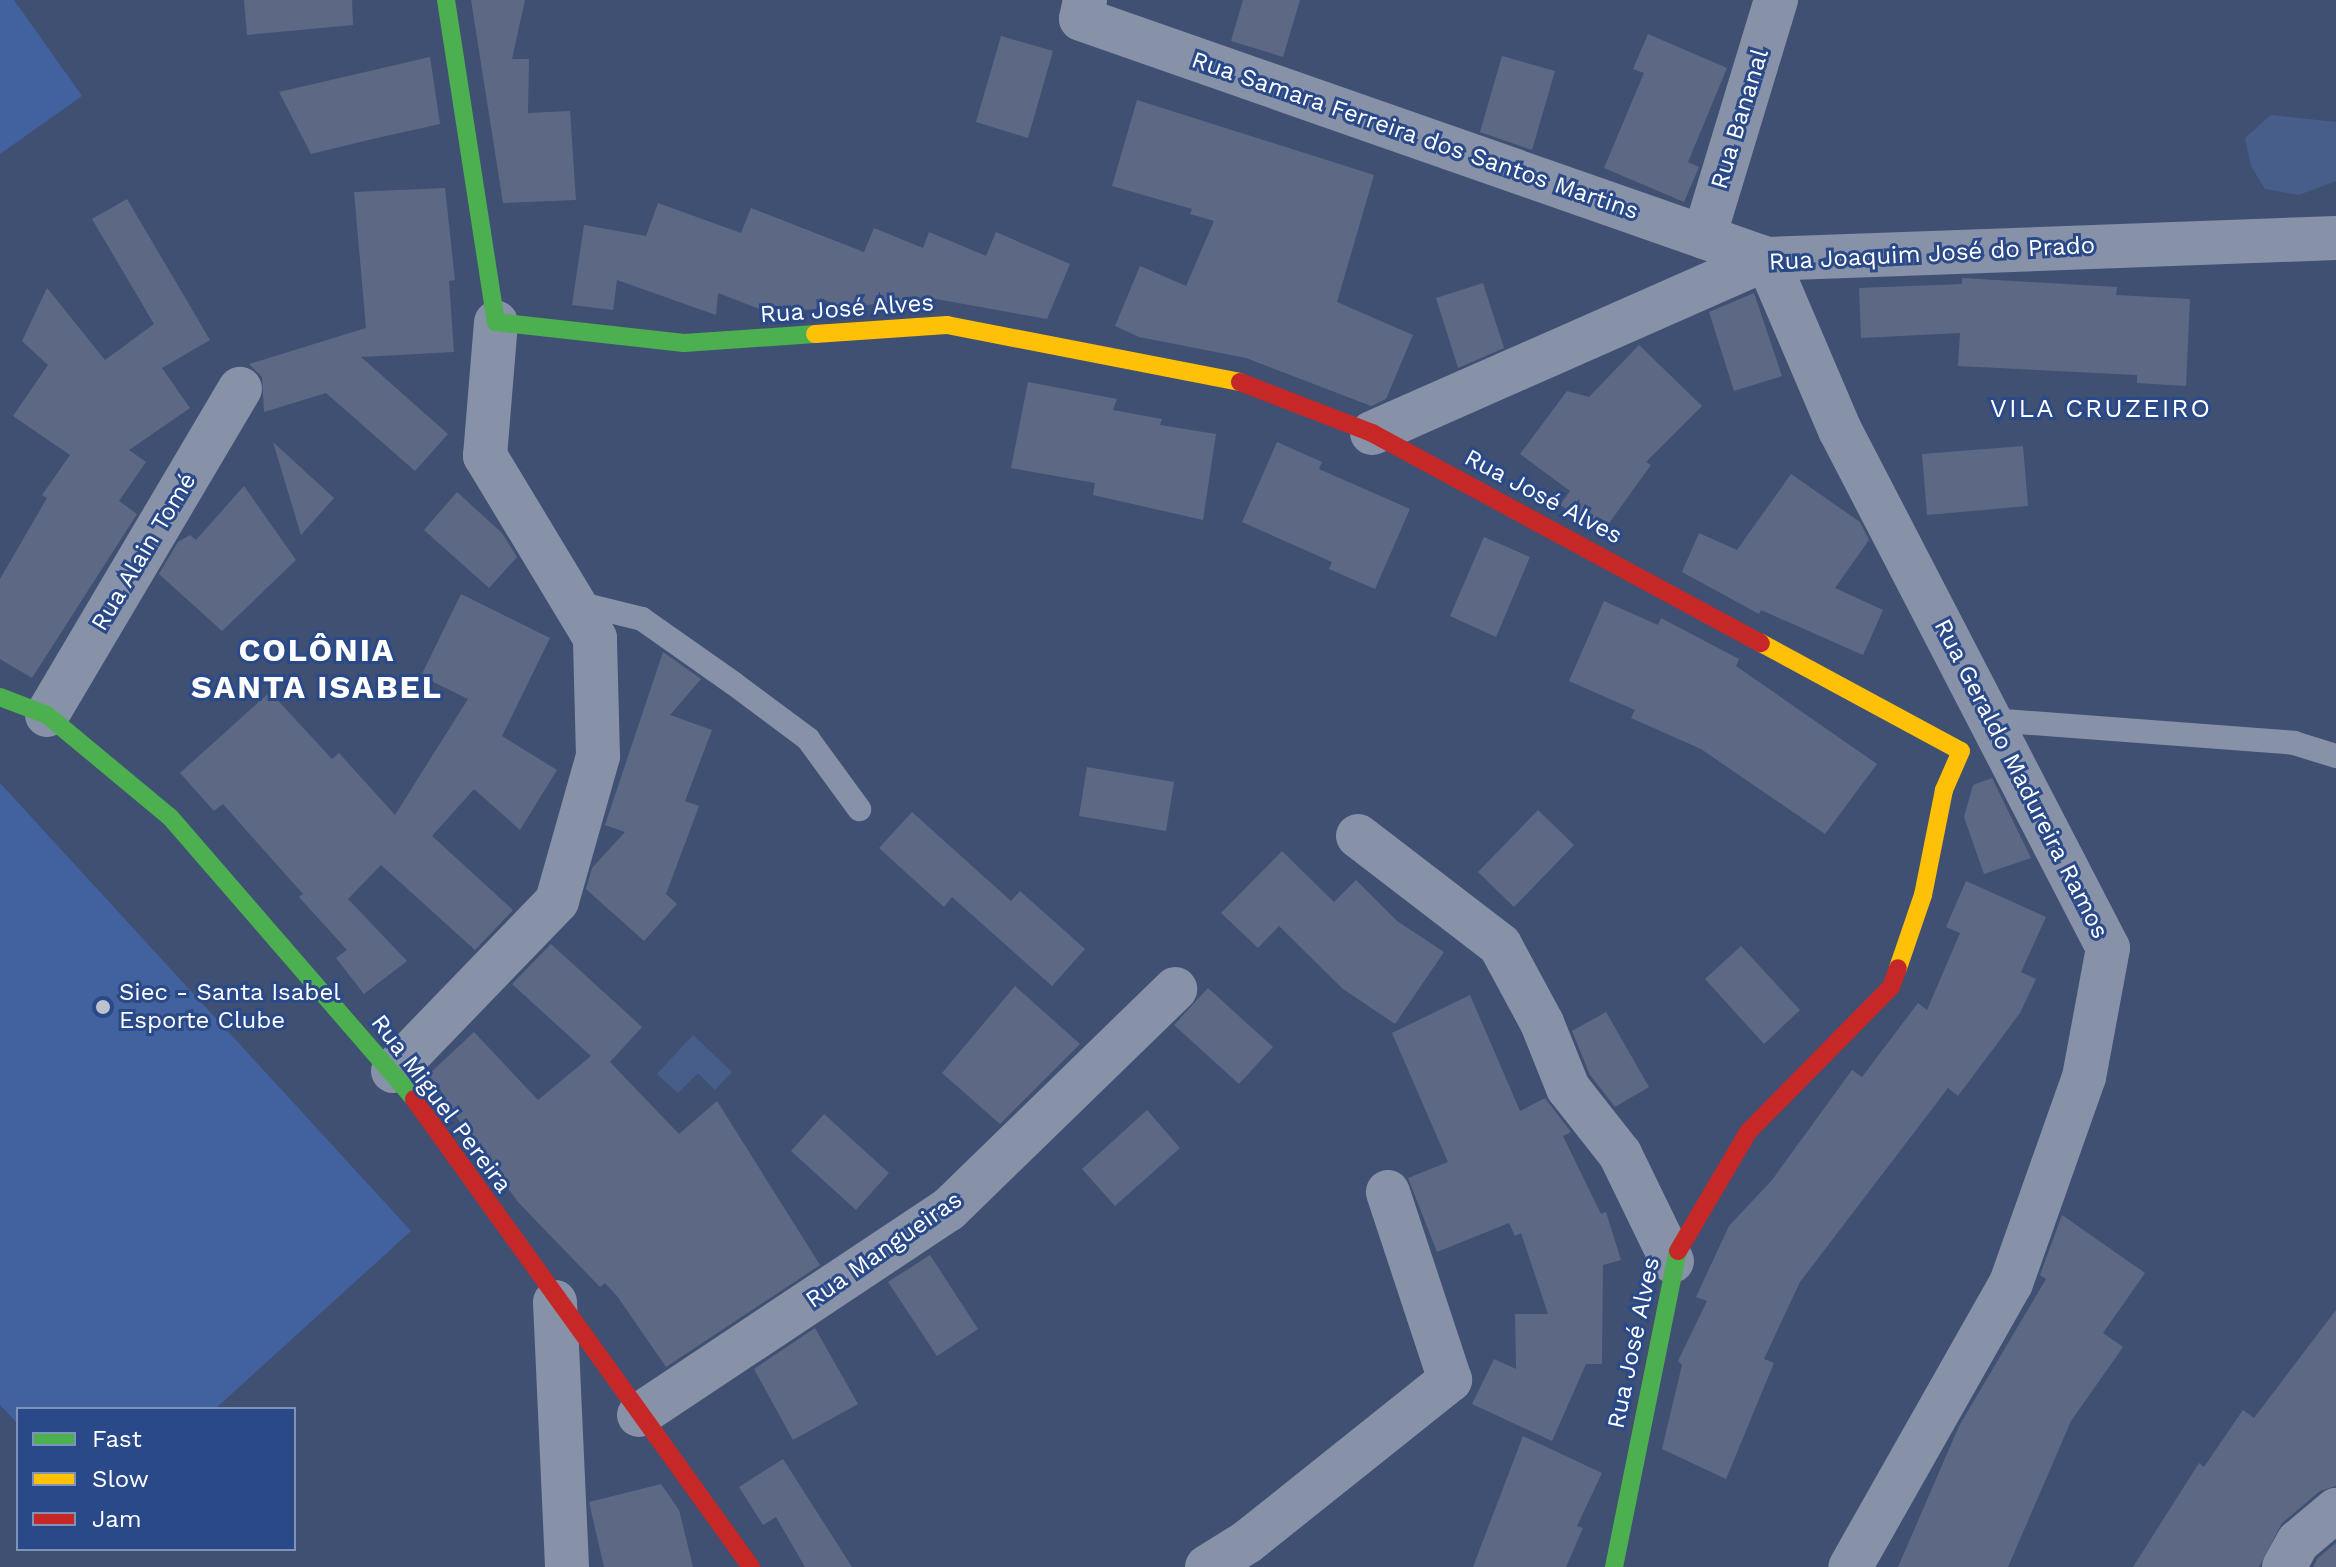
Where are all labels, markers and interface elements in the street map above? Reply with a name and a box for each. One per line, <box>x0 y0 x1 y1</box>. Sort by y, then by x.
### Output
street label: Rua Samara Ferreira dos Santos Martins <box>1187 45 1643 227</box>
street label: Rua Bananal <box>1705 45 1775 193</box>
street label: Rua Joaquim José do Prado <box>1767 231 2097 277</box>
street label: Rua José Alves <box>758 288 936 330</box>
district label: VILA CRUZEIRO <box>1990 393 2212 425</box>
street label: Rua José Alves <box>1458 443 1628 551</box>
street label: Rua Alain Tomé <box>85 467 203 637</box>
street label: Rua Geraldo Madureira Ramos <box>1927 614 2115 944</box>
district label: COLÔNIA SANTA ISABEL <box>191 632 443 707</box>
place label: Siec - Santa Isabel Esporte Clube <box>119 979 341 1035</box>
marker: Siec - Santa Isabel Esporte Clube <box>94 998 112 1016</box>
street label: Rua Miguel Pereira <box>364 1009 518 1199</box>
street label: Rua Mangueiras <box>800 1185 968 1315</box>
street label: Rua José Alves <box>1602 1254 1666 1432</box>
legend <box>16 1407 296 1551</box>
text: Fast <box>92 1425 142 1453</box>
text: Slow <box>92 1465 149 1493</box>
text: Jam <box>92 1505 142 1533</box>

